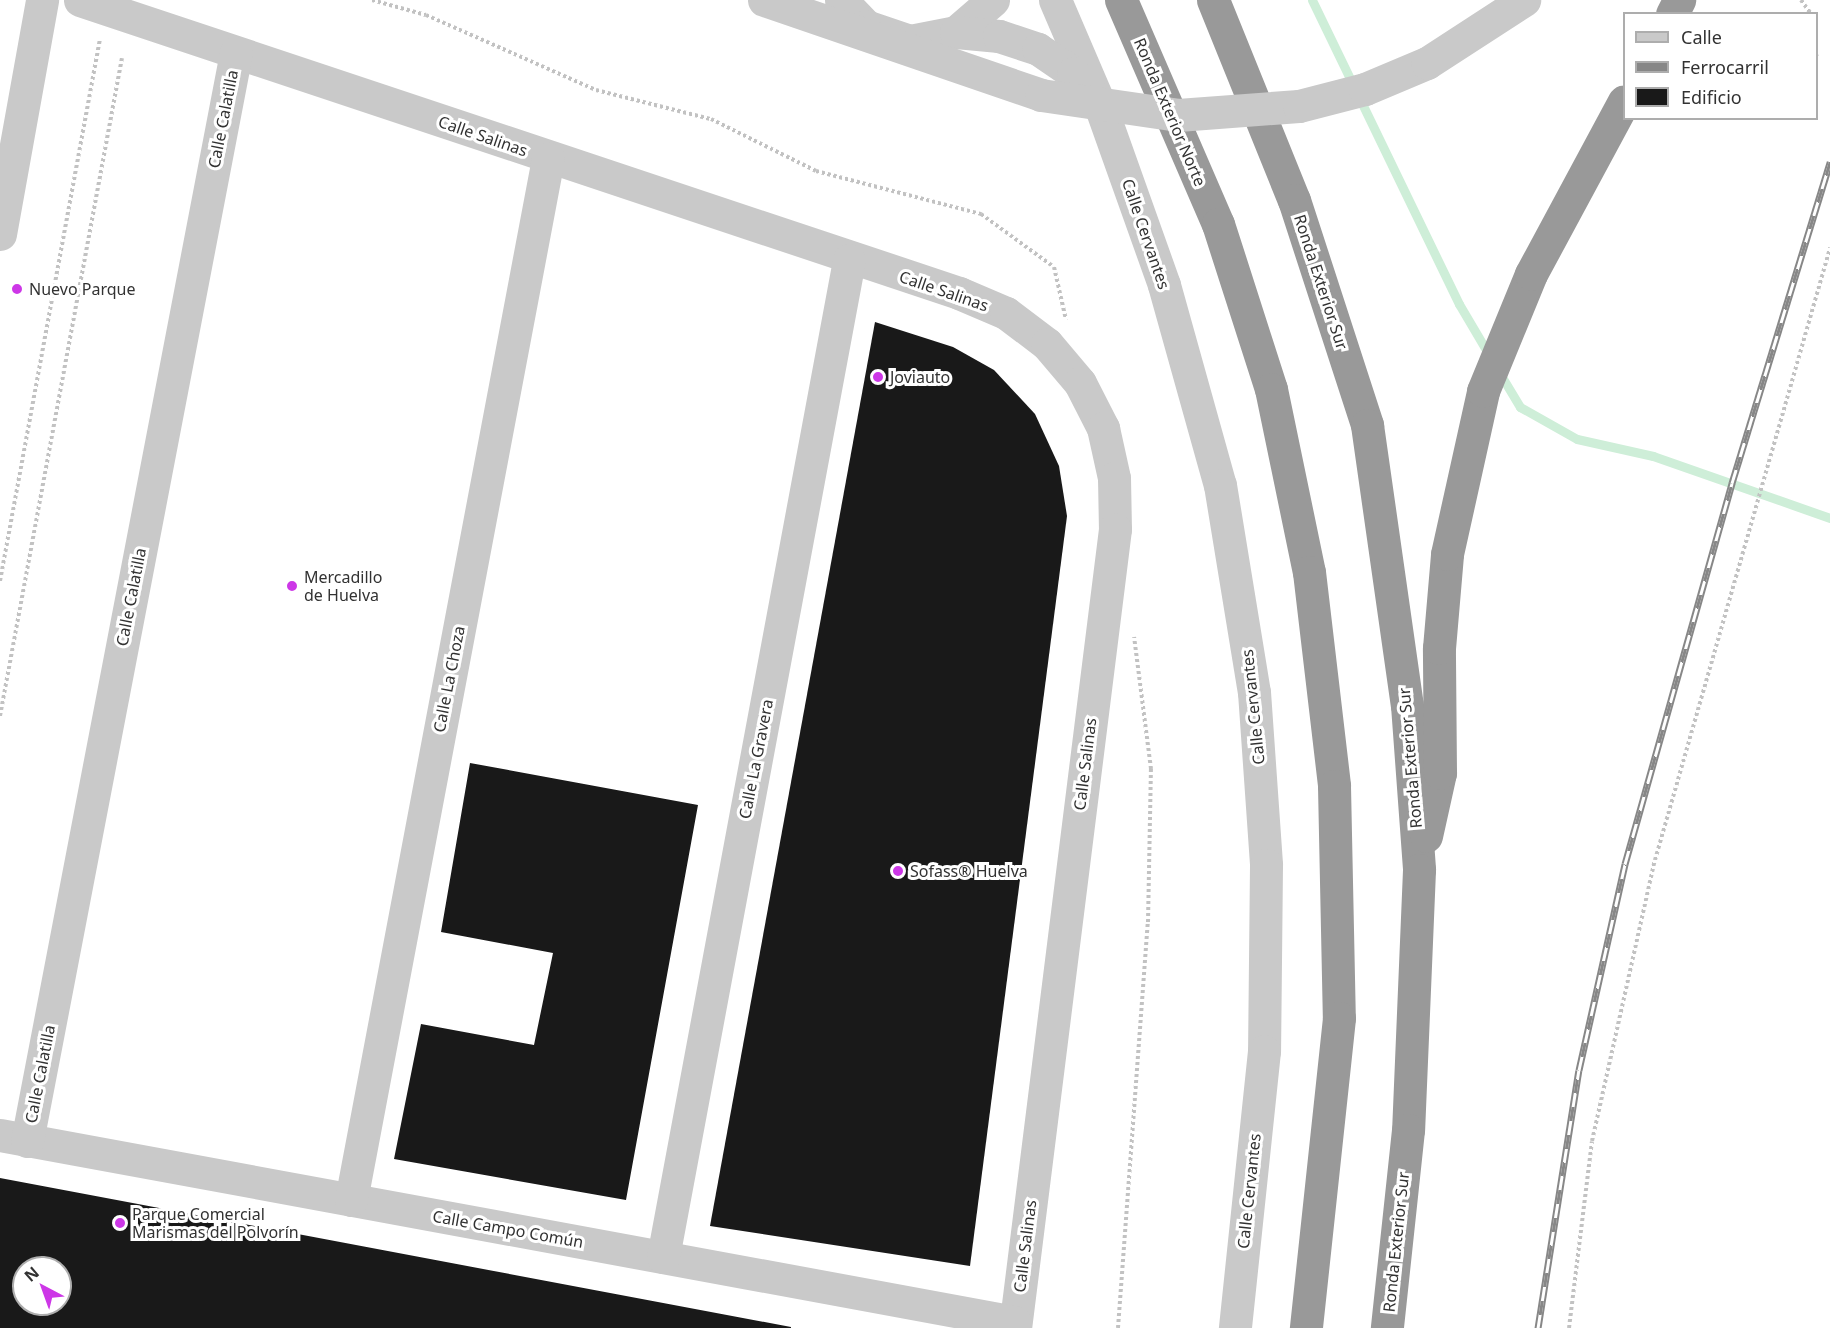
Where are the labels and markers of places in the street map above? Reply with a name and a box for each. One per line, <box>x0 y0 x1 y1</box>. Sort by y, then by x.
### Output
place label: Nuevo Parque <box>29 279 135 299</box>
marker: Nuevo Parque <box>10 282 24 296</box>
place label: Joviauto <box>890 367 950 387</box>
marker: Joviauto <box>871 370 885 384</box>
place label: Mercadillo de Huelva <box>304 567 382 605</box>
marker: Mercadillo de Huelva <box>285 579 299 593</box>
place label: Sofass® Huelva <box>910 861 1028 881</box>
marker: Sofass® Huelva <box>891 864 905 878</box>
place label: Parque Comercial Marismas del Polvorín <box>132 1204 299 1242</box>
marker: Parque Comercial Marismas del Polvorín <box>113 1216 127 1230</box>

